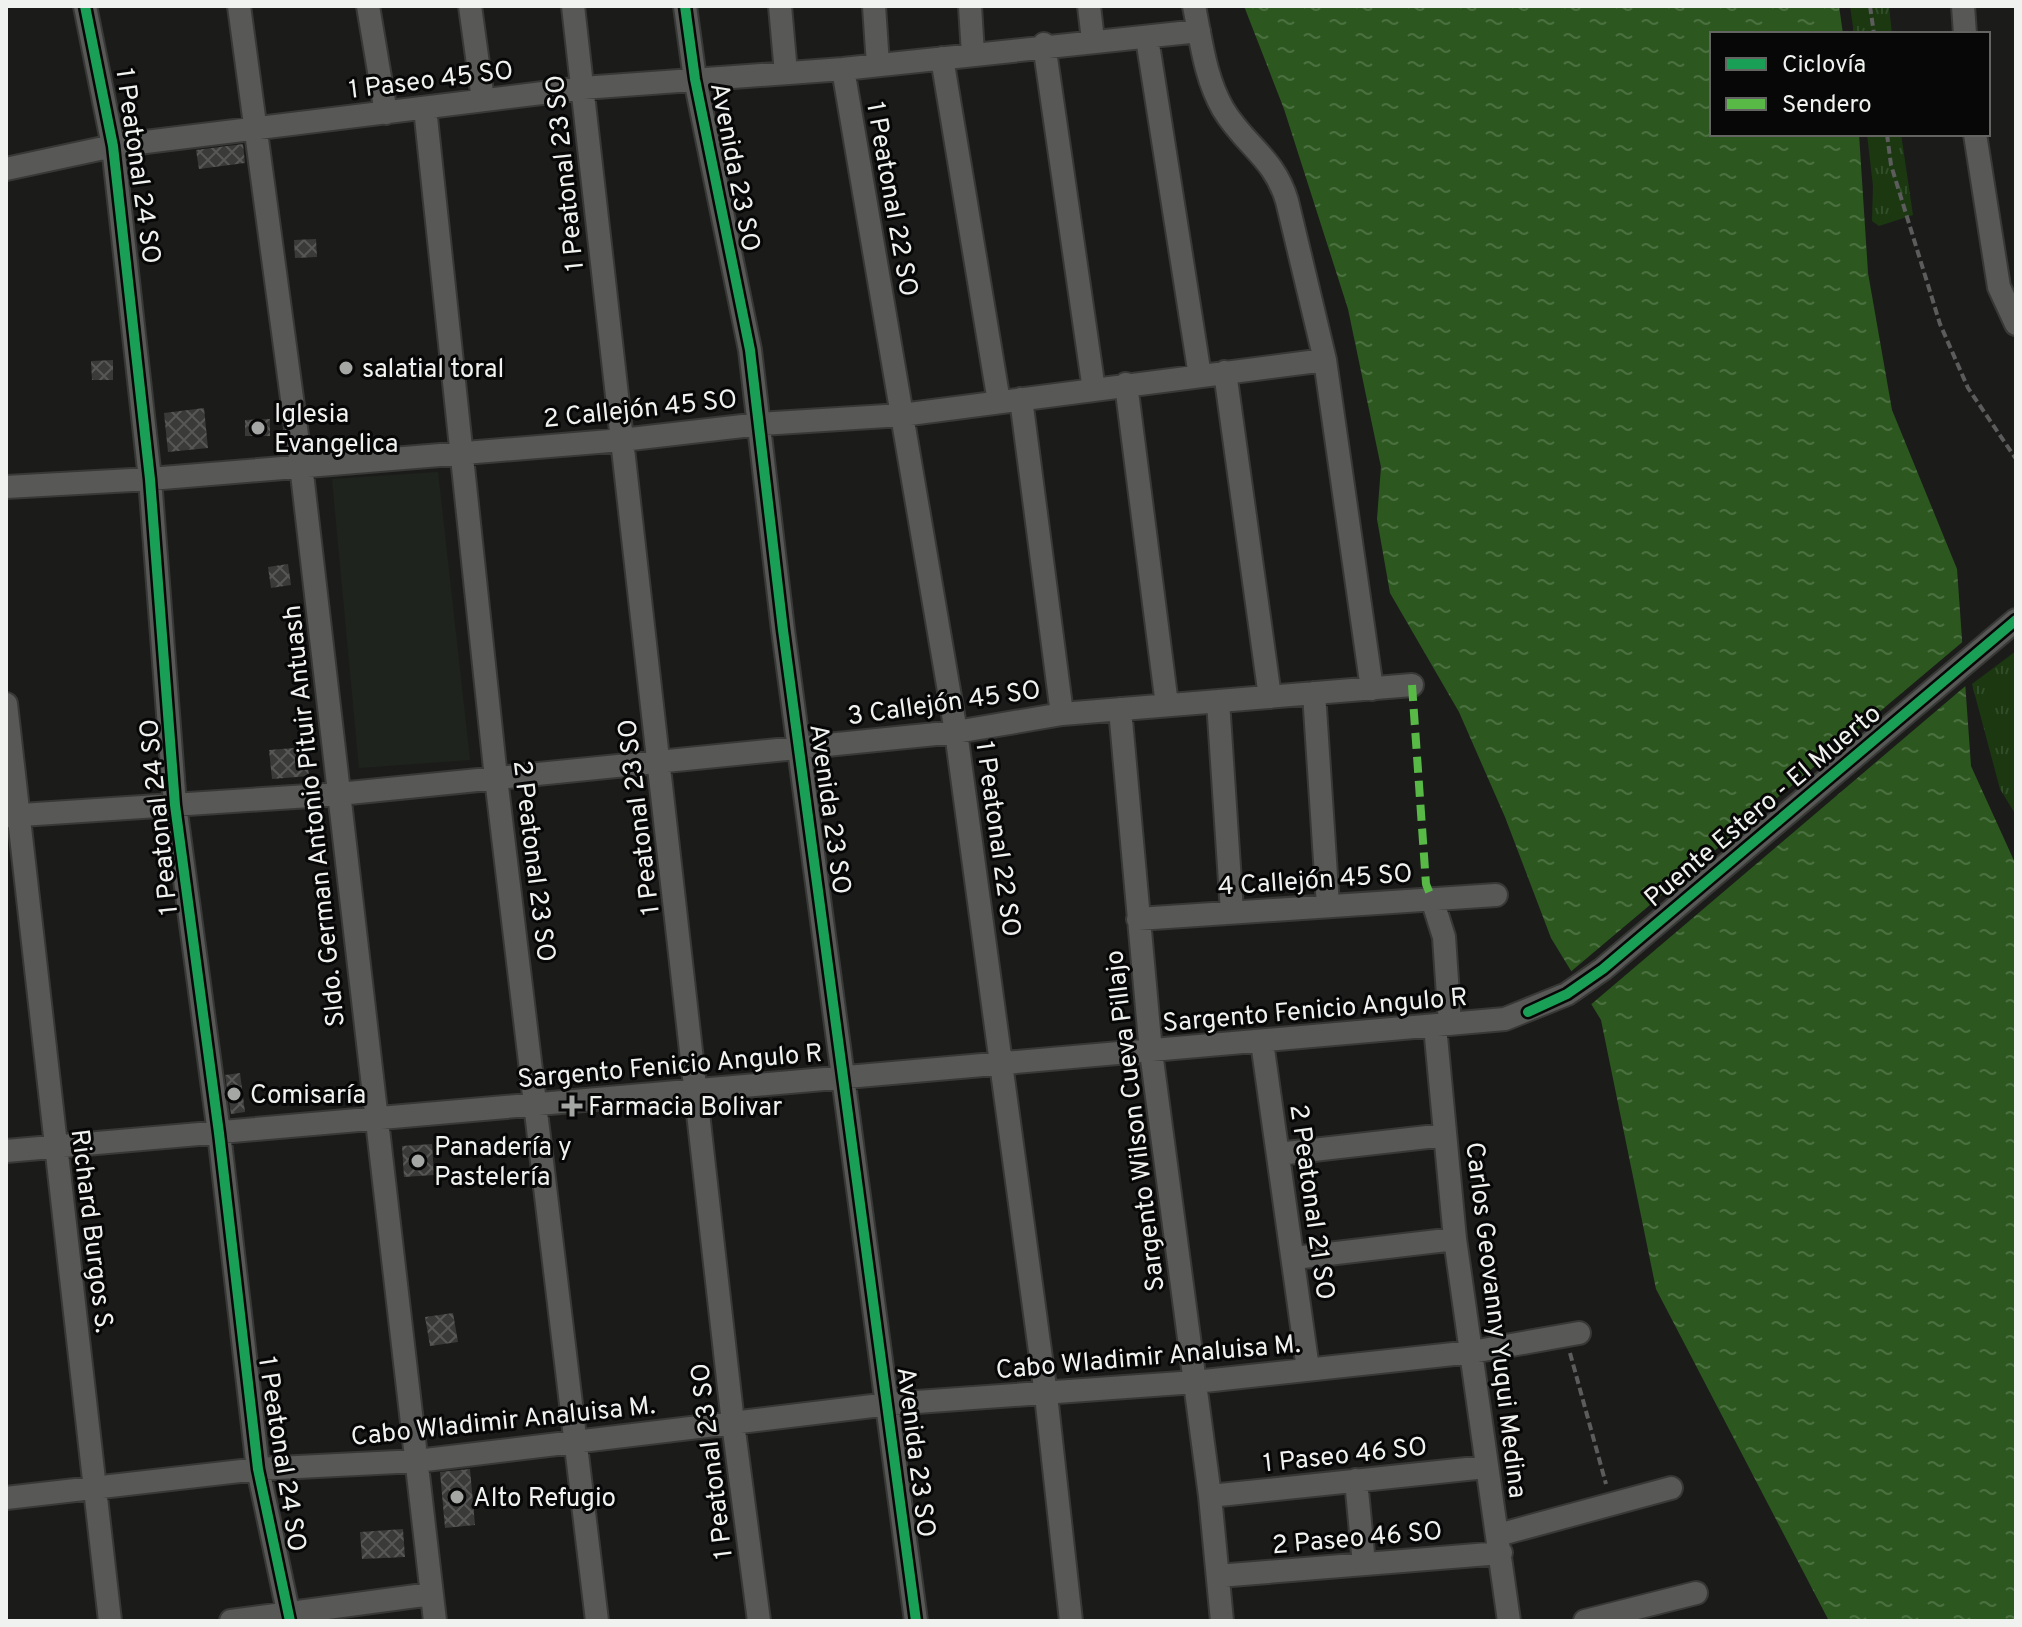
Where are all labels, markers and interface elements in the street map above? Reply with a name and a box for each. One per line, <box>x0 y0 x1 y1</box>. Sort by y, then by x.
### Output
legend <box>1710 32 1990 136</box>
text: Ciclovía <box>1782 51 1866 81</box>
street label: 1 Paseo 45 SO <box>347 55 515 108</box>
street label: 1 Peatonal 24 SO <box>106 66 167 266</box>
street label: 1 Peatonal 23 SO <box>540 73 593 272</box>
street label: Avenida 23 SO <box>701 80 766 255</box>
text: Sendero <box>1782 91 1872 121</box>
street label: 1 Peatonal 22 SO <box>857 99 924 299</box>
place label: salatial toral <box>362 354 504 387</box>
marker: salatial toral <box>337 359 355 377</box>
street label: 2 Callejón 45 SO <box>542 384 739 437</box>
place label: Iglesia Evangelica <box>274 399 398 462</box>
marker: Iglesia Evangelica <box>249 419 267 437</box>
street label: Sldo. German Antonio Pituir Antuash <box>277 603 354 1028</box>
street label: 3 Callejón 45 SO <box>846 675 1043 734</box>
street label: Puente Estero - El Muerto <box>1639 698 1889 916</box>
street label: 1 Peatonal 24 SO <box>134 717 187 917</box>
street label: 1 Peatonal 23 SO <box>612 717 669 916</box>
street label: Avenida 23 SO <box>800 722 857 897</box>
street label: 1 Peatonal 22 SO <box>966 739 1027 939</box>
street label: 2 Peatonal 23 SO <box>504 758 561 964</box>
street label: 4 Callejón 45 SO <box>1217 858 1414 905</box>
street label: Sargento Wilson Cueva Pillajo <box>1099 948 1174 1293</box>
street label: Sargento Fenicio Angulo R <box>1161 982 1469 1041</box>
street label: Sargento Fenicio Angulo R <box>516 1038 824 1097</box>
place label: Comisaría <box>250 1080 366 1113</box>
marker: Comisaría <box>225 1085 243 1103</box>
place label: Farmacia Bolivar <box>588 1092 782 1125</box>
marker: Farmacia Bolivar <box>563 1097 581 1115</box>
street label: 2 Peatonal 21 SO <box>1280 1102 1341 1302</box>
street label: Richard Burgos S. <box>62 1127 119 1335</box>
place label: Panadería y Pastelería <box>434 1132 572 1195</box>
street label: Carlos Geovanny Yuqui Medina <box>1456 1140 1533 1500</box>
marker: Panadería y Pastelería <box>409 1152 427 1170</box>
street label: Cabo Wladimir Analuisa M. <box>994 1329 1302 1388</box>
street label: 1 Peatonal 24 SO <box>249 1354 312 1554</box>
street label: 1 Peatonal 23 SO <box>685 1361 742 1560</box>
street label: Avenida 23 SO <box>888 1365 941 1540</box>
street label: Cabo Wladimir Analuisa M. <box>349 1390 657 1455</box>
street label: 1 Paseo 46 SO <box>1262 1431 1429 1482</box>
place label: Alto Refugio <box>473 1483 616 1516</box>
marker: Alto Refugio <box>448 1488 466 1506</box>
street label: 2 Paseo 46 SO <box>1271 1516 1444 1563</box>

